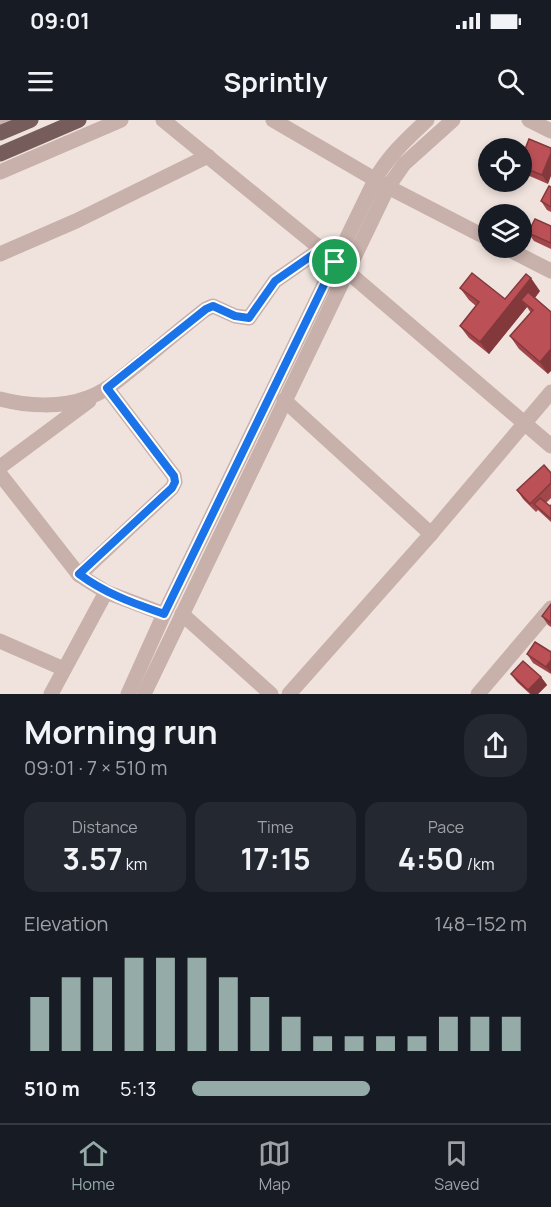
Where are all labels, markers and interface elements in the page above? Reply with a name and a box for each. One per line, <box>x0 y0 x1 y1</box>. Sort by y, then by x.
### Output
text: 09:01 <box>30 6 90 36</box>
text: Sprintly <box>224 63 328 100</box>
icon: menu <box>24 65 57 98</box>
icon: search <box>494 65 527 98</box>
map controls <box>478 138 532 258</box>
button: locate <box>478 138 532 192</box>
button: layers <box>478 204 532 258</box>
pin <box>309 236 360 287</box>
icon: arrive <box>318 245 351 278</box>
text: Morning run <box>24 709 218 754</box>
button: share <box>464 714 527 777</box>
text: 09:01 · 7 × 510 m <box>24 754 167 781</box>
text: Distance <box>72 816 138 838</box>
text: Time <box>257 816 294 838</box>
text: Pace <box>428 816 464 838</box>
text: 3.57 <box>62 838 123 879</box>
text: 17:15 <box>240 838 311 879</box>
text: 4:50 <box>398 838 464 879</box>
text: km <box>123 853 147 875</box>
text: /km <box>464 853 495 875</box>
text: Elevation <box>24 910 108 937</box>
text: 148–152 m <box>434 910 527 937</box>
text: 510 m <box>24 1075 80 1102</box>
text: 5:13 <box>120 1075 156 1102</box>
tab: Home <box>72 1137 115 1195</box>
tab: Map <box>258 1137 291 1195</box>
tab: Saved <box>434 1137 479 1195</box>

